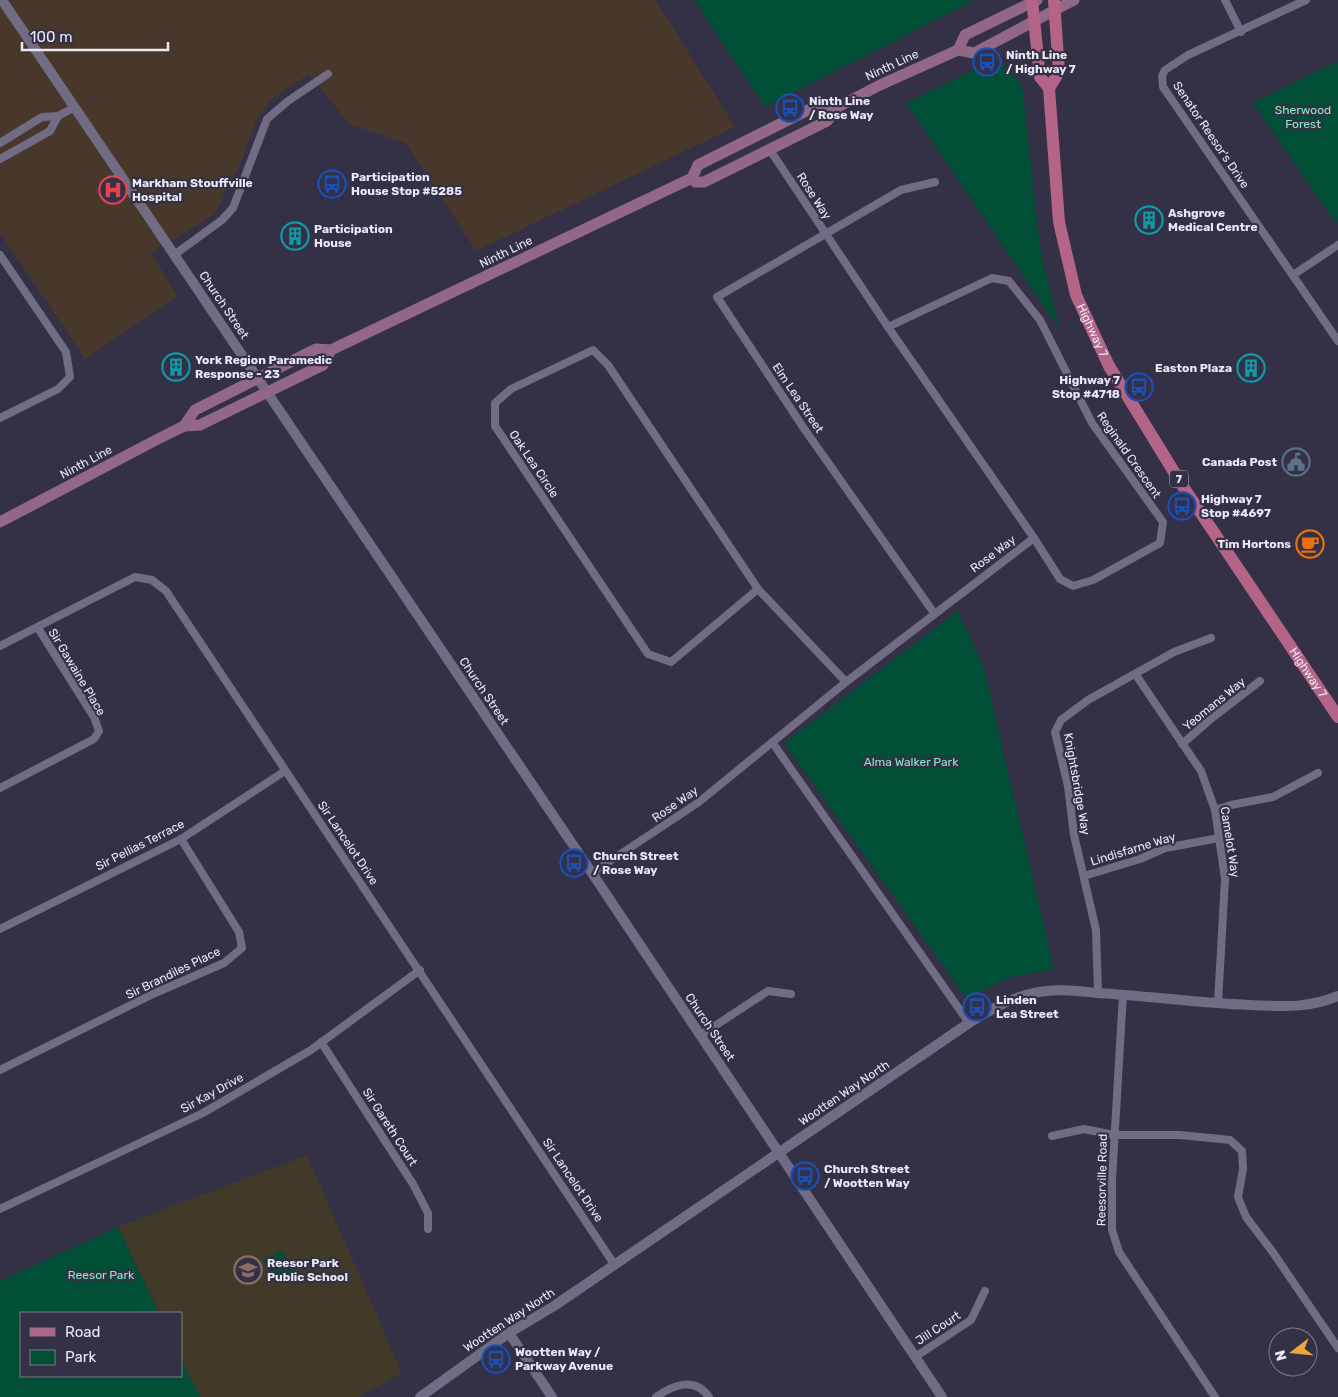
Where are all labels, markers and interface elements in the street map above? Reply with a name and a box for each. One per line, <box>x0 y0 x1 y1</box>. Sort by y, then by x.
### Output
scale bar <box>22 20 169 52</box>
text: 100 m <box>30 28 72 46</box>
street label: Ninth Line <box>863 46 921 83</box>
bus stop icon: Ninth Line / Highway 7 <box>972 47 1002 77</box>
place label: Ninth Line / Highway 7 <box>1006 48 1076 76</box>
street label: Senator Reesor's Drive <box>1170 79 1252 191</box>
bus stop icon: Ninth Line / Rose Way <box>775 93 805 123</box>
place label: Ninth Line / Rose Way <box>809 94 874 122</box>
park label: Sherwood Forest <box>1275 103 1331 131</box>
bus stop icon: Participation House Stop #5285 <box>317 169 347 199</box>
place label: Participation House Stop #5285 <box>351 170 462 198</box>
street label: Rose Way <box>794 170 834 222</box>
hospital icon: Markham Stouffville Hospital <box>98 175 128 205</box>
place label: Markham Stouffville Hospital <box>132 176 253 204</box>
building icon: Ashgrove Medical Centre <box>1134 205 1164 235</box>
place label: Ashgrove Medical Centre <box>1168 206 1258 234</box>
building icon: Participation House <box>280 221 310 251</box>
place label: Participation House <box>314 222 393 250</box>
street label: Ninth Line <box>477 233 535 271</box>
street label: Church Street <box>196 269 252 342</box>
street label: Highway 7 <box>1074 301 1111 359</box>
building icon: York Region Paramedic Response - 23 <box>161 352 191 382</box>
place label: York Region Paramedic Response - 23 <box>195 353 332 381</box>
building icon: Easton Plaza <box>1236 353 1266 383</box>
street label: Elm Lea Street <box>769 360 827 436</box>
place label: Easton Plaza <box>1155 361 1232 375</box>
bus stop icon: Highway 7 Stop #4718 <box>1124 372 1154 402</box>
place label: Highway 7 Stop #4718 <box>1052 373 1120 401</box>
street label: Reginald Crescent <box>1094 409 1164 501</box>
street label: Oak Lea Circle <box>506 428 562 501</box>
street label: Ninth Line <box>58 442 115 482</box>
public building icon: Canada Post <box>1281 447 1311 477</box>
place label: Canada Post <box>1202 455 1277 469</box>
road number: 7 <box>1170 470 1188 488</box>
bus stop icon: Highway 7 Stop #4697 <box>1167 491 1197 521</box>
place label: Highway 7 Stop #4697 <box>1201 492 1271 520</box>
cafe icon: Tim Hortons <box>1295 529 1325 559</box>
street label: Rose Way <box>968 532 1019 575</box>
place label: Tim Hortons <box>1218 537 1291 551</box>
street label: Sir Gawaine Place <box>46 626 109 718</box>
street label: Highway 7 <box>1286 645 1330 700</box>
street label: Church Street <box>456 655 512 728</box>
street label: Yeomans Way <box>1180 674 1248 733</box>
street label: Knightsbridge Way <box>1061 732 1093 837</box>
park label: Alma Walker Park <box>864 755 959 769</box>
street label: Rose Way <box>649 783 701 825</box>
street label: Sir Lancelot Drive <box>315 799 381 888</box>
street label: Camelot Way <box>1217 806 1243 879</box>
street label: Sir Pellias Terrace <box>93 816 187 873</box>
street label: Lindisfarne Way <box>1089 829 1177 869</box>
bus stop icon: Church Street / Rose Way <box>559 848 589 878</box>
place label: Church Street / Rose Way <box>593 849 679 877</box>
street label: Sir Brandiles Place <box>124 944 223 1002</box>
street label: Church Street <box>682 991 738 1064</box>
bus stop icon: Linden Lea Street <box>962 992 992 1022</box>
place label: Linden Lea Street <box>996 993 1059 1021</box>
street label: Wootten Way North <box>796 1058 892 1128</box>
street label: Sir Kay Drive <box>178 1070 246 1116</box>
street label: Sir Gareth Court <box>360 1086 420 1169</box>
street label: Reesorville Road <box>1094 1134 1110 1226</box>
street label: Sir Lancelot Drive <box>540 1136 606 1225</box>
bus stop icon: Church Street / Wootten Way <box>790 1161 820 1191</box>
place label: Church Street / Wootten Way <box>824 1162 910 1190</box>
school or university icon: Reesor Park Public School <box>233 1255 263 1285</box>
place label: Reesor Park Public School <box>267 1256 348 1284</box>
park label: Reesor Park <box>68 1268 135 1282</box>
street label: Wootten Way North <box>461 1285 557 1355</box>
street label: Jill Court <box>913 1308 963 1348</box>
legend <box>20 1312 182 1377</box>
text: Road <box>65 1323 101 1341</box>
north arrow <box>1268 1327 1318 1377</box>
bus stop icon: Wootten Way / Parkway Avenue <box>481 1344 511 1374</box>
place label: Wootten Way / Parkway Avenue <box>515 1345 613 1373</box>
text: Park <box>65 1348 96 1366</box>
text: N <box>1271 1348 1291 1363</box>

